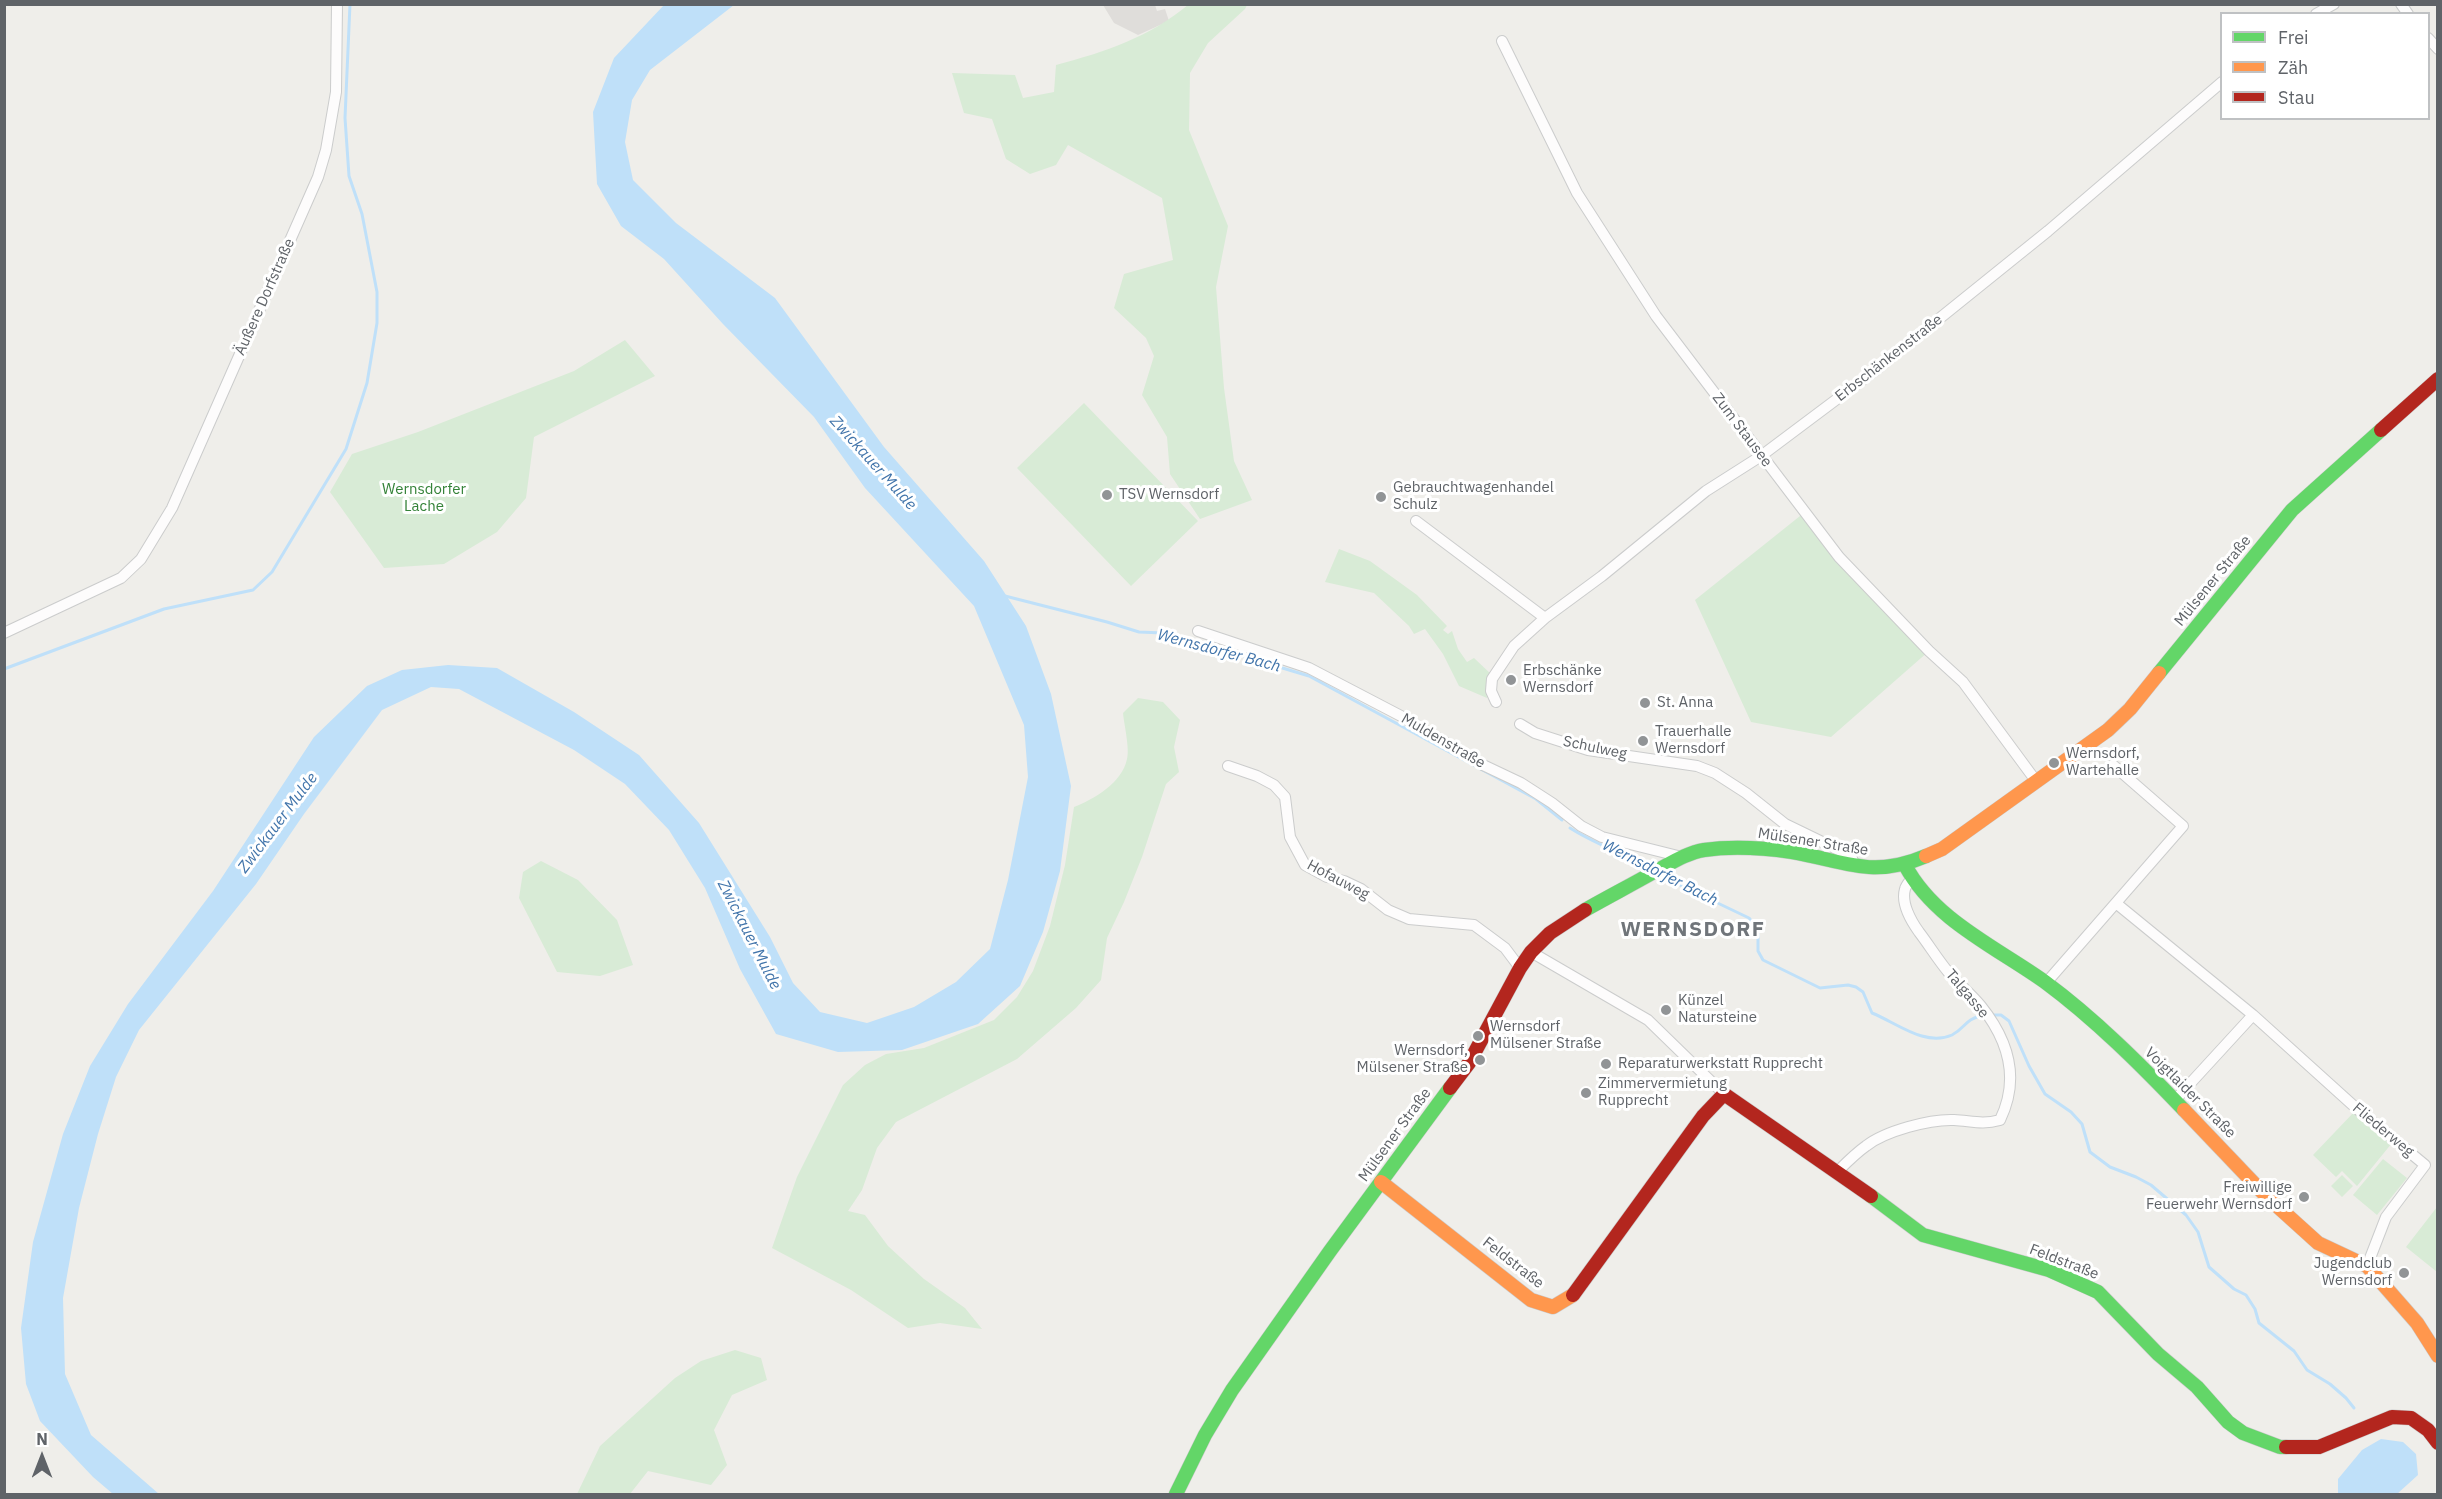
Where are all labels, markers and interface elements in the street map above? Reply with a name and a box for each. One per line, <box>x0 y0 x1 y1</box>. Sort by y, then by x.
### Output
legend <box>2220 12 2430 120</box>
text: Frei <box>2278 26 2309 49</box>
text: Zäh <box>2278 56 2308 79</box>
text: Stau <box>2278 86 2315 109</box>
street label: Äußere Dorfstraße <box>231 236 299 358</box>
street label: Erbschänkenstraße <box>1832 311 1946 405</box>
street label: Zum Stausee <box>1708 389 1776 471</box>
water label: Zwickauer Mulde <box>826 412 920 514</box>
place label: Gebrauchtwagenhandel Schulz <box>1393 479 1554 514</box>
park label: Wernsdorfer Lache <box>382 481 466 516</box>
place label: TSV Wernsdorf <box>1119 486 1219 504</box>
marker: TSV Wernsdorf <box>1100 488 1114 502</box>
marker: Gebrauchtwagenhandel Schulz <box>1374 490 1388 504</box>
street label: Mülsener Straße <box>2171 532 2255 630</box>
water label: Wernsdorfer Bach <box>1155 625 1283 677</box>
place label: Erbschänke Wernsdorf <box>1523 662 1602 697</box>
marker: Erbschänke Wernsdorf <box>1504 673 1518 687</box>
place label: St. Anna <box>1657 694 1713 712</box>
marker: St. Anna <box>1638 696 1652 710</box>
street label: Muldenstraße <box>1398 710 1488 772</box>
place label: Trauerhalle Wernsdorf <box>1655 723 1731 758</box>
street label: Schulweg <box>1561 732 1629 764</box>
marker: Trauerhalle Wernsdorf <box>1636 734 1650 748</box>
place label: Wernsdorf, Wartehalle <box>2066 745 2140 780</box>
marker: Wernsdorf, Wartehalle <box>2047 756 2061 770</box>
water label: Zwickauer Mulde <box>234 769 322 877</box>
street label: Mülsener Straße <box>1757 824 1869 860</box>
water label: Wernsdorfer Bach <box>1599 836 1721 910</box>
street label: Hofauweg <box>1304 856 1372 904</box>
water label: Zwickauer Mulde <box>713 877 785 993</box>
district label: WERNSDORF <box>1620 917 1766 943</box>
street label: Talgasse <box>1941 966 1993 1022</box>
place label: Künzel Natursteine <box>1678 992 1757 1027</box>
marker: Künzel Natursteine <box>1659 1003 1673 1017</box>
place label: Wernsdorf Mülsener Straße <box>1490 1018 1601 1053</box>
marker: Wernsdorf Mülsener Straße <box>1471 1029 1485 1043</box>
place label: Wernsdorf, Mülsener Straße <box>1357 1042 1468 1077</box>
street label: Voigtlaider Straße <box>2141 1044 2239 1142</box>
marker: Wernsdorf, Mülsener Straße <box>1473 1053 1487 1067</box>
place label: Reparaturwerkstatt Rupprecht <box>1618 1055 1823 1073</box>
marker: Reparaturwerkstatt Rupprecht <box>1599 1057 1613 1071</box>
place label: Zimmervermietung Rupprecht <box>1598 1075 1727 1110</box>
street label: Mülsener Straße <box>1355 1085 1435 1185</box>
marker: Zimmervermietung Rupprecht <box>1579 1086 1593 1100</box>
street label: Fliederweg <box>2349 1099 2417 1161</box>
place label: Freiwillige Feuerwehr Wernsdorf <box>2146 1179 2292 1214</box>
marker: Freiwillige Feuerwehr Wernsdorf <box>2297 1190 2311 1204</box>
street label: Feldstraße <box>1479 1234 1547 1292</box>
street label: Feldstraße <box>2027 1241 2101 1283</box>
place label: Jugendclub Wernsdorf <box>2314 1255 2392 1290</box>
marker: Jugendclub Wernsdorf <box>2397 1266 2411 1280</box>
north arrow <box>12 1427 72 1487</box>
text: N <box>36 1429 48 1449</box>

